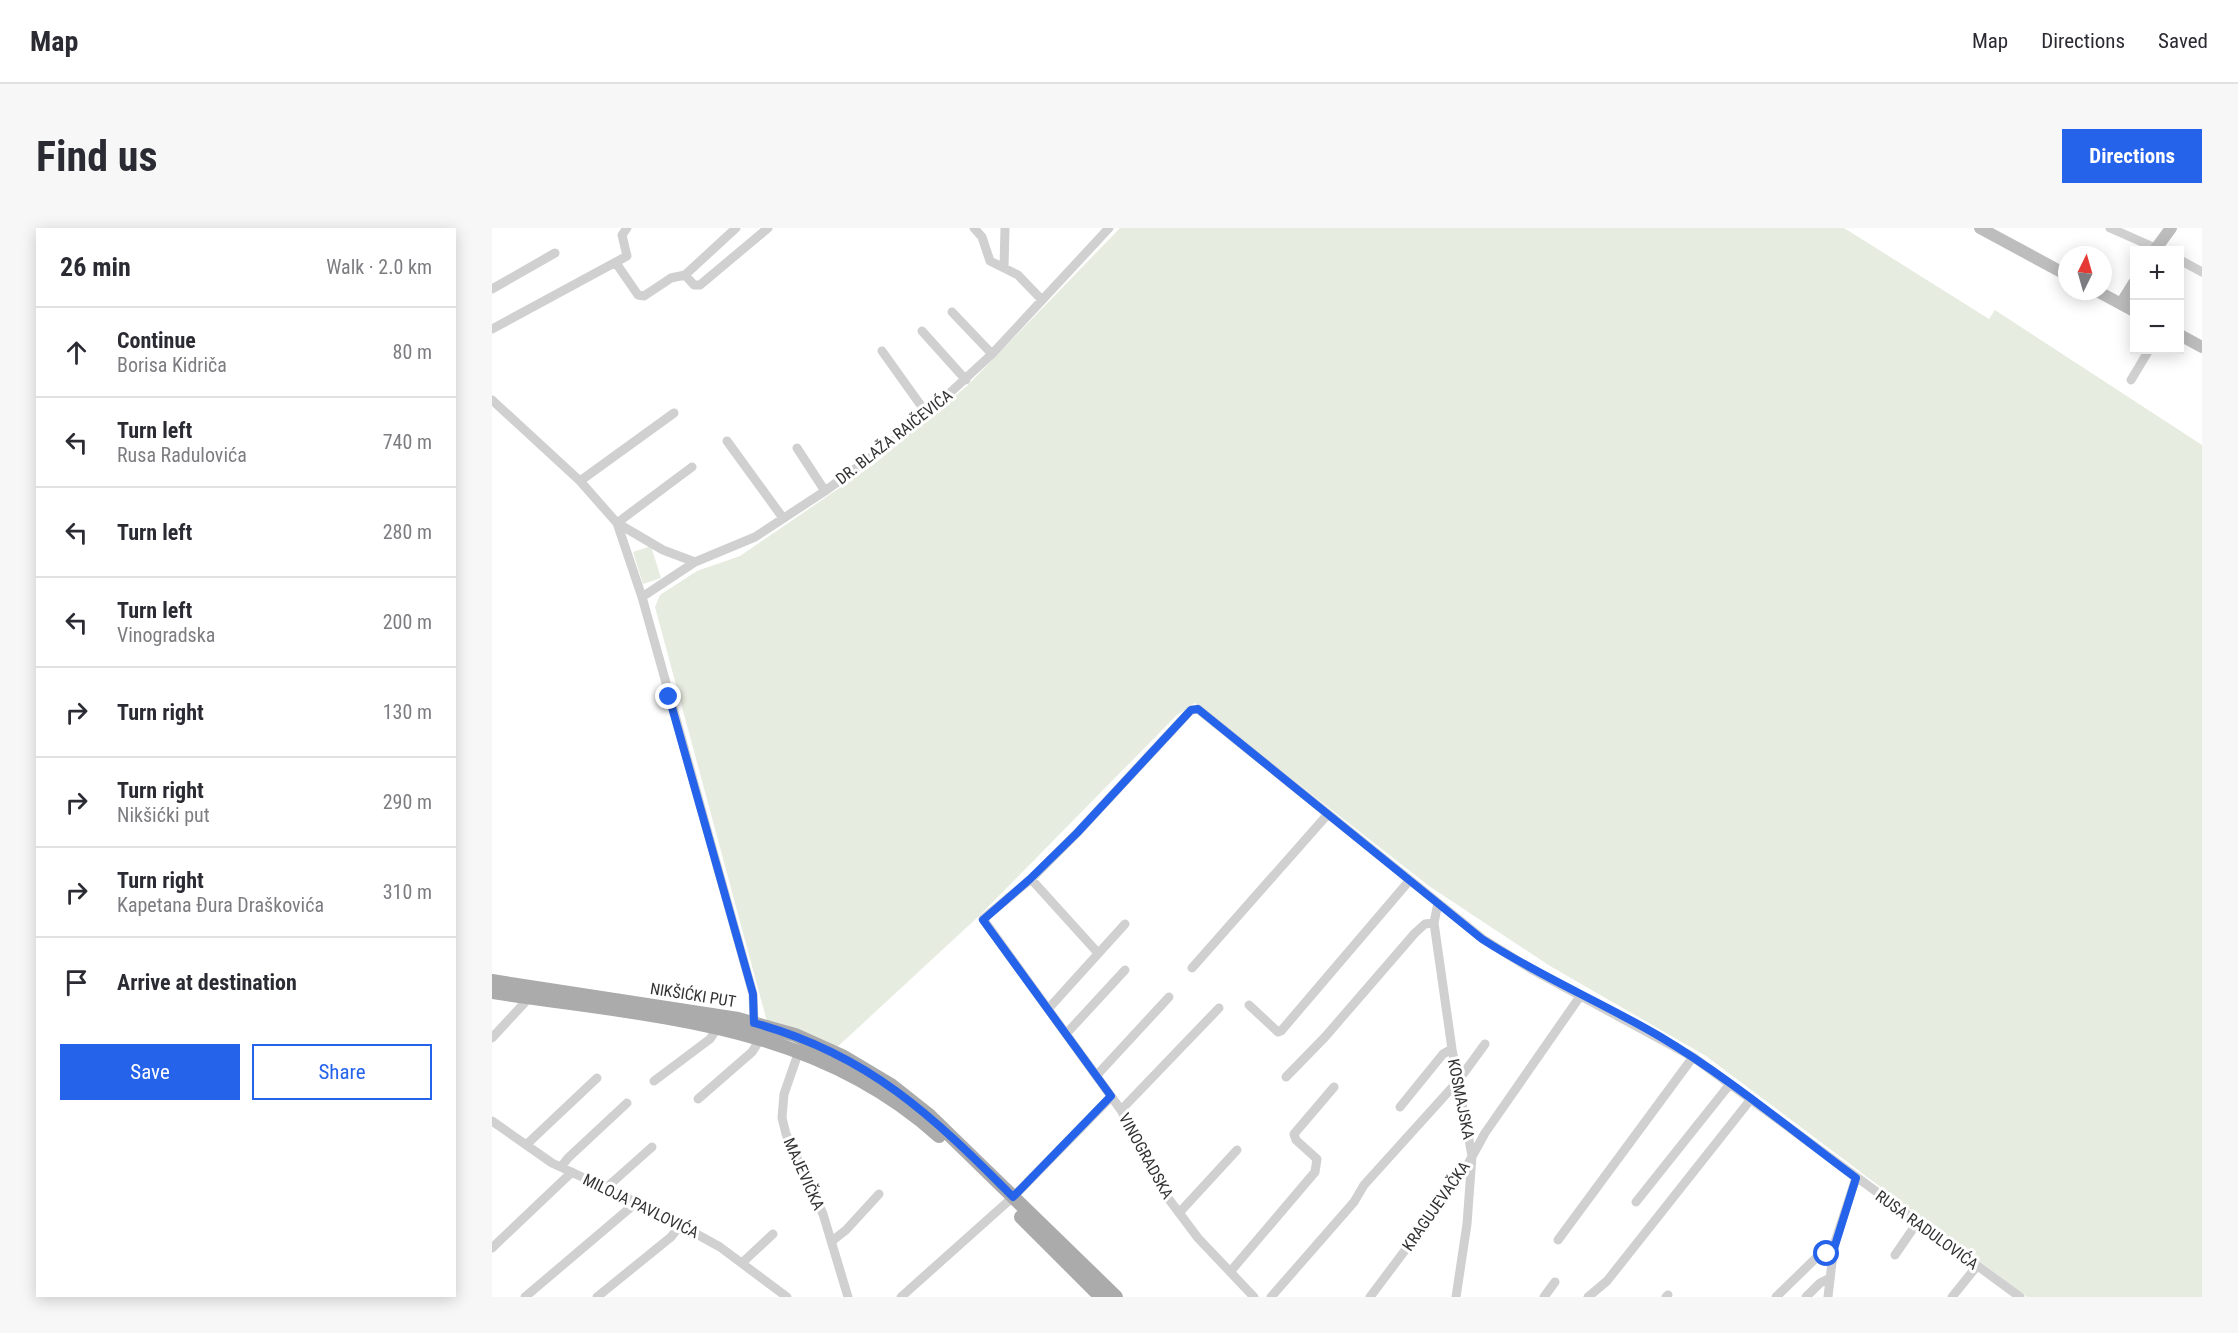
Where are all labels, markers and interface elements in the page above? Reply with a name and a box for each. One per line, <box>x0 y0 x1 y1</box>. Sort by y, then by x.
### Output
text: Map <box>30 25 78 58</box>
text: Map <box>1972 29 2008 53</box>
text: Directions <box>2041 29 2125 53</box>
text: Saved <box>2158 29 2208 53</box>
button: Directions <box>2062 129 2202 183</box>
text: Find us <box>36 132 157 181</box>
north arrow <box>2058 246 2112 300</box>
map controls <box>2130 246 2184 354</box>
button: + <box>2130 246 2184 300</box>
text: 26 min <box>60 252 131 282</box>
text: Walk · 2.0 km <box>326 255 432 279</box>
button: − <box>2130 300 2184 354</box>
text: Continue <box>117 328 196 353</box>
icon: ahead <box>60 336 93 369</box>
text: 80 m <box>393 340 432 364</box>
text: Borisa Kidriča <box>117 353 227 377</box>
street label: DR. BLAŽA RAIČEVIĆA <box>831 385 956 488</box>
text: Turn left <box>117 418 192 443</box>
icon: left <box>60 426 93 459</box>
text: 740 m <box>383 430 432 454</box>
text: Rusa Radulovića <box>117 443 247 467</box>
icon: left <box>60 516 93 549</box>
text: Turn left <box>117 520 192 545</box>
text: 280 m <box>383 520 432 544</box>
text: Turn left <box>117 598 192 623</box>
icon: left <box>60 606 93 639</box>
text: 200 m <box>383 610 432 634</box>
text: Vinogradska <box>117 623 215 647</box>
route end <box>655 683 681 709</box>
icon: right <box>60 696 93 729</box>
text: Turn right <box>117 700 204 725</box>
text: 130 m <box>383 700 432 724</box>
text: Turn right <box>117 778 204 803</box>
icon: right <box>60 786 93 819</box>
text: 290 m <box>383 790 432 814</box>
text: Nikšićki put <box>117 803 210 827</box>
text: Turn right <box>117 868 204 893</box>
icon: right <box>60 876 93 909</box>
text: 310 m <box>383 880 432 904</box>
text: Kapetana Đura Draškovića <box>117 893 324 917</box>
icon: arrive <box>60 966 93 999</box>
text: Arrive at destination <box>117 970 297 995</box>
street label: NIKŠIĆKI PUT <box>649 978 737 1011</box>
button: Save <box>60 1044 240 1100</box>
button: Share <box>252 1044 432 1100</box>
street label: KOSMAJSKA <box>1444 1057 1478 1141</box>
street label: VINOGRADSKA <box>1115 1110 1177 1202</box>
street label: MAJEVIČKA <box>780 1134 829 1213</box>
street label: KRAGUJEVAČKA <box>1397 1157 1474 1254</box>
street label: MILOJA PAVLOVIĆA <box>580 1169 702 1242</box>
street label: RUSA RADULOVIĆA <box>1872 1186 1983 1274</box>
route start <box>1813 1240 1839 1266</box>

